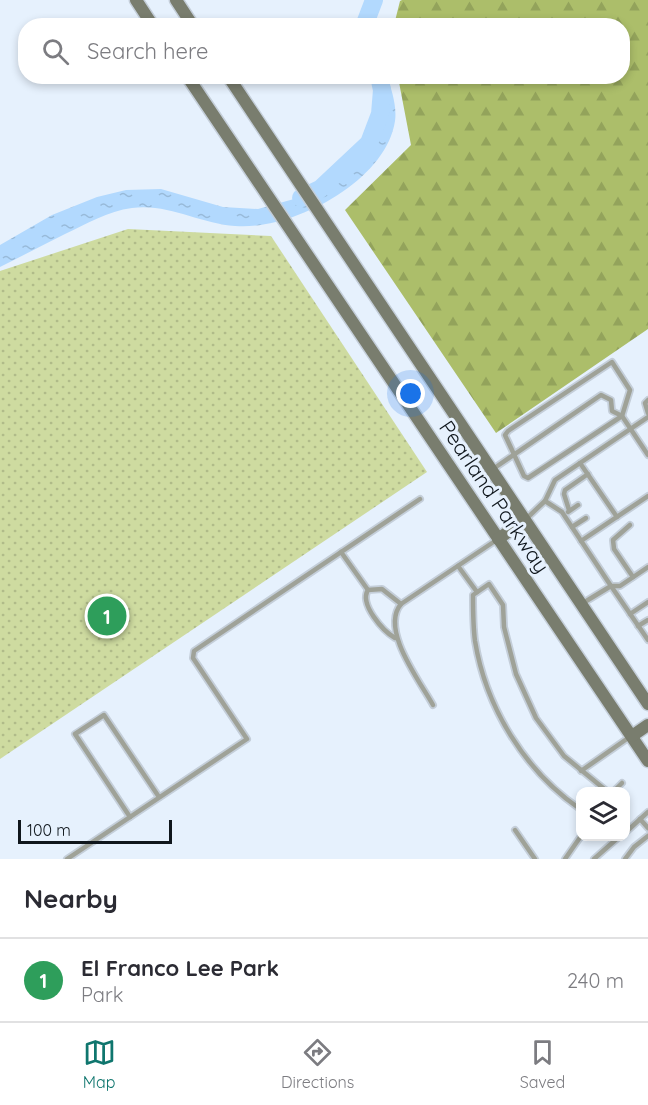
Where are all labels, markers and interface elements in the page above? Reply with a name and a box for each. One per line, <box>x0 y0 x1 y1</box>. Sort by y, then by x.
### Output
search box <box>18 18 630 84</box>
icon: search <box>39 35 72 68</box>
text: Search here <box>87 37 208 65</box>
your location <box>396 379 425 408</box>
street label: Pearland Parkway <box>434 415 555 578</box>
pin: 1 <box>88 594 126 638</box>
map controls <box>576 787 630 841</box>
button: layers <box>576 787 630 841</box>
scale bar <box>18 817 172 844</box>
text: 100 m <box>27 820 71 840</box>
text: Nearby <box>24 882 118 915</box>
text: El Franco Lee Park <box>81 954 279 982</box>
text: 1 <box>40 968 47 993</box>
text: 240 m <box>567 968 624 993</box>
text: Park <box>81 982 123 1007</box>
tab: Map <box>83 1036 116 1092</box>
tab: Directions <box>281 1036 354 1092</box>
tab: Saved <box>520 1036 565 1092</box>

